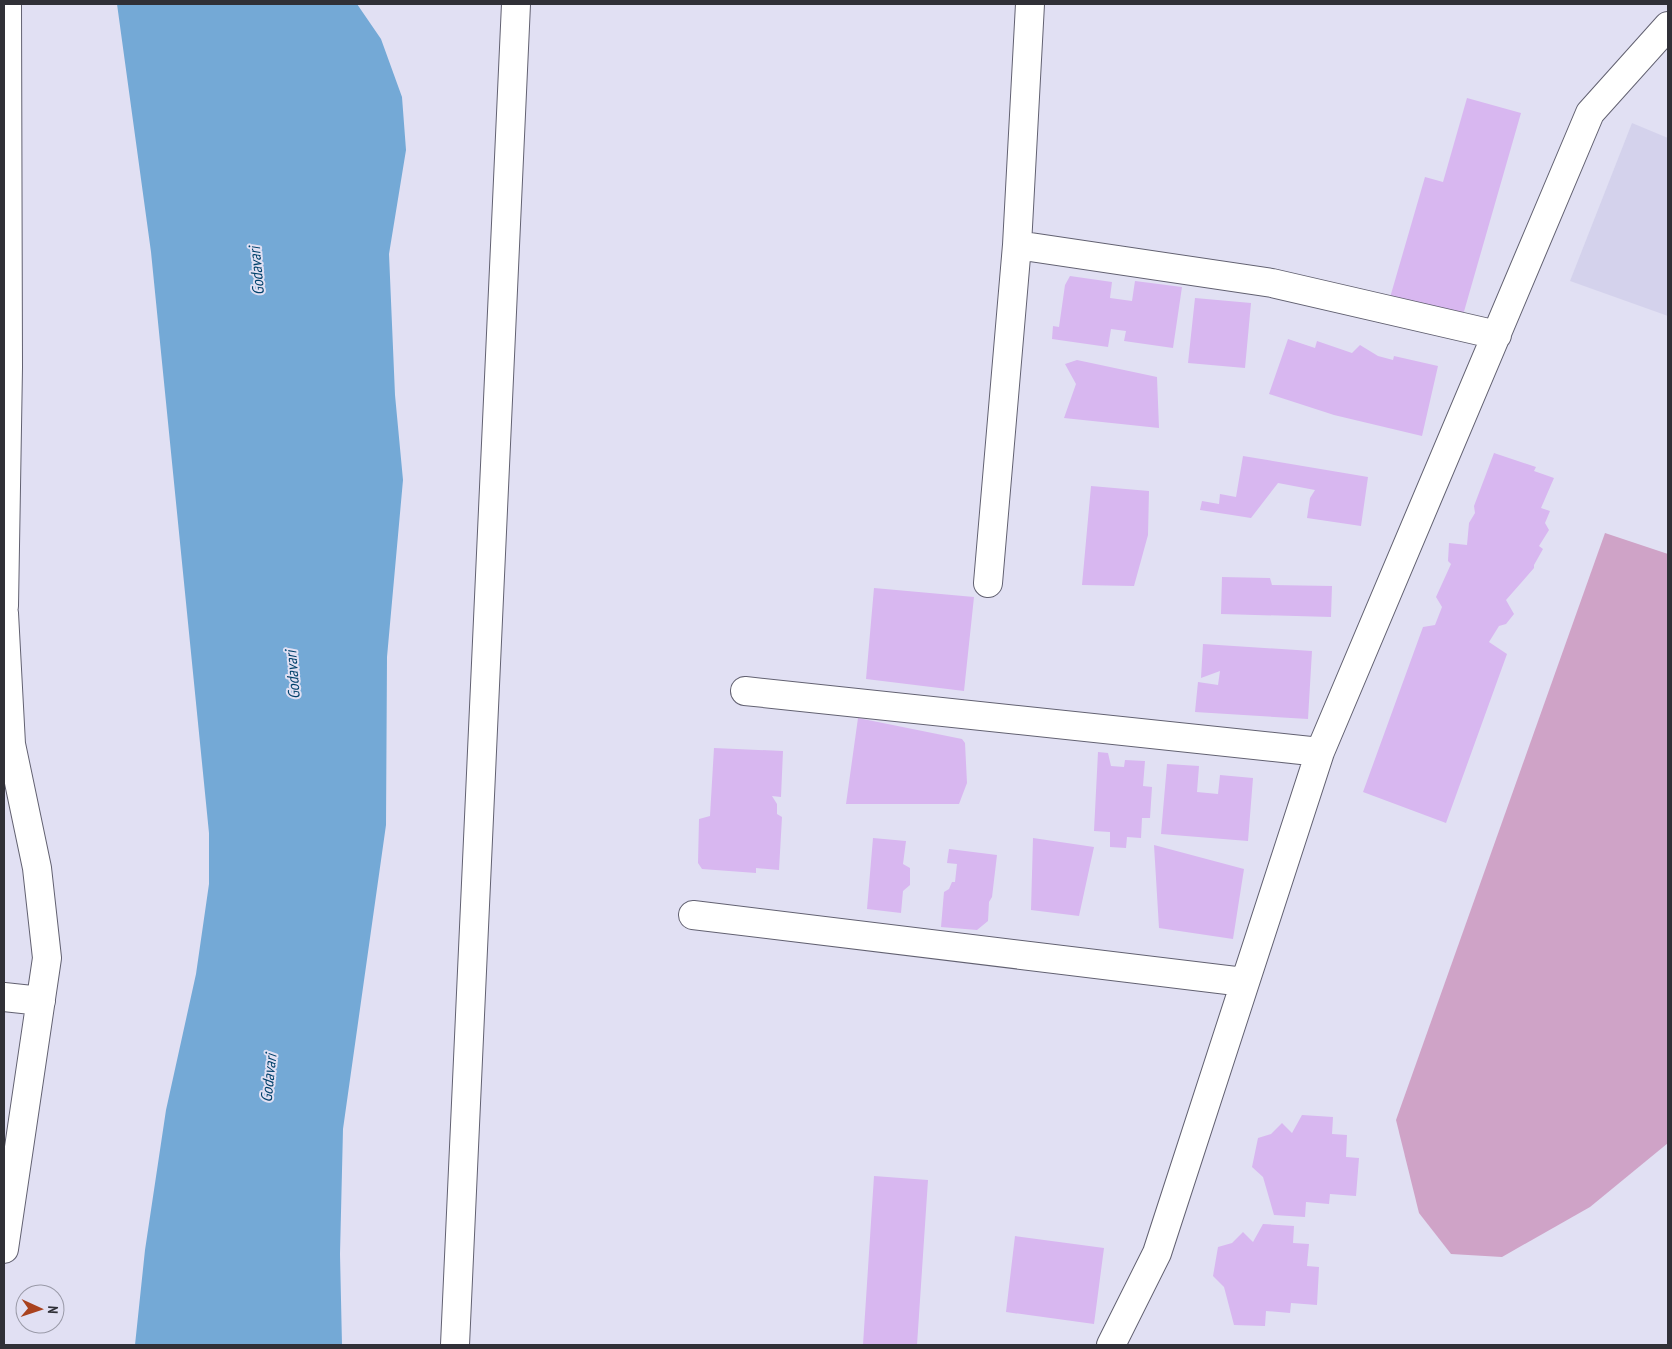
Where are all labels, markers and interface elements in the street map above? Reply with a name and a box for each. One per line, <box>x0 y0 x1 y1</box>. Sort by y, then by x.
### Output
water label: Godavari <box>244 243 268 296</box>
water label: Godavari <box>280 648 304 700</box>
water label: Godavari <box>256 1050 281 1103</box>
north arrow <box>15 1284 65 1334</box>
text: N <box>44 1305 62 1314</box>

